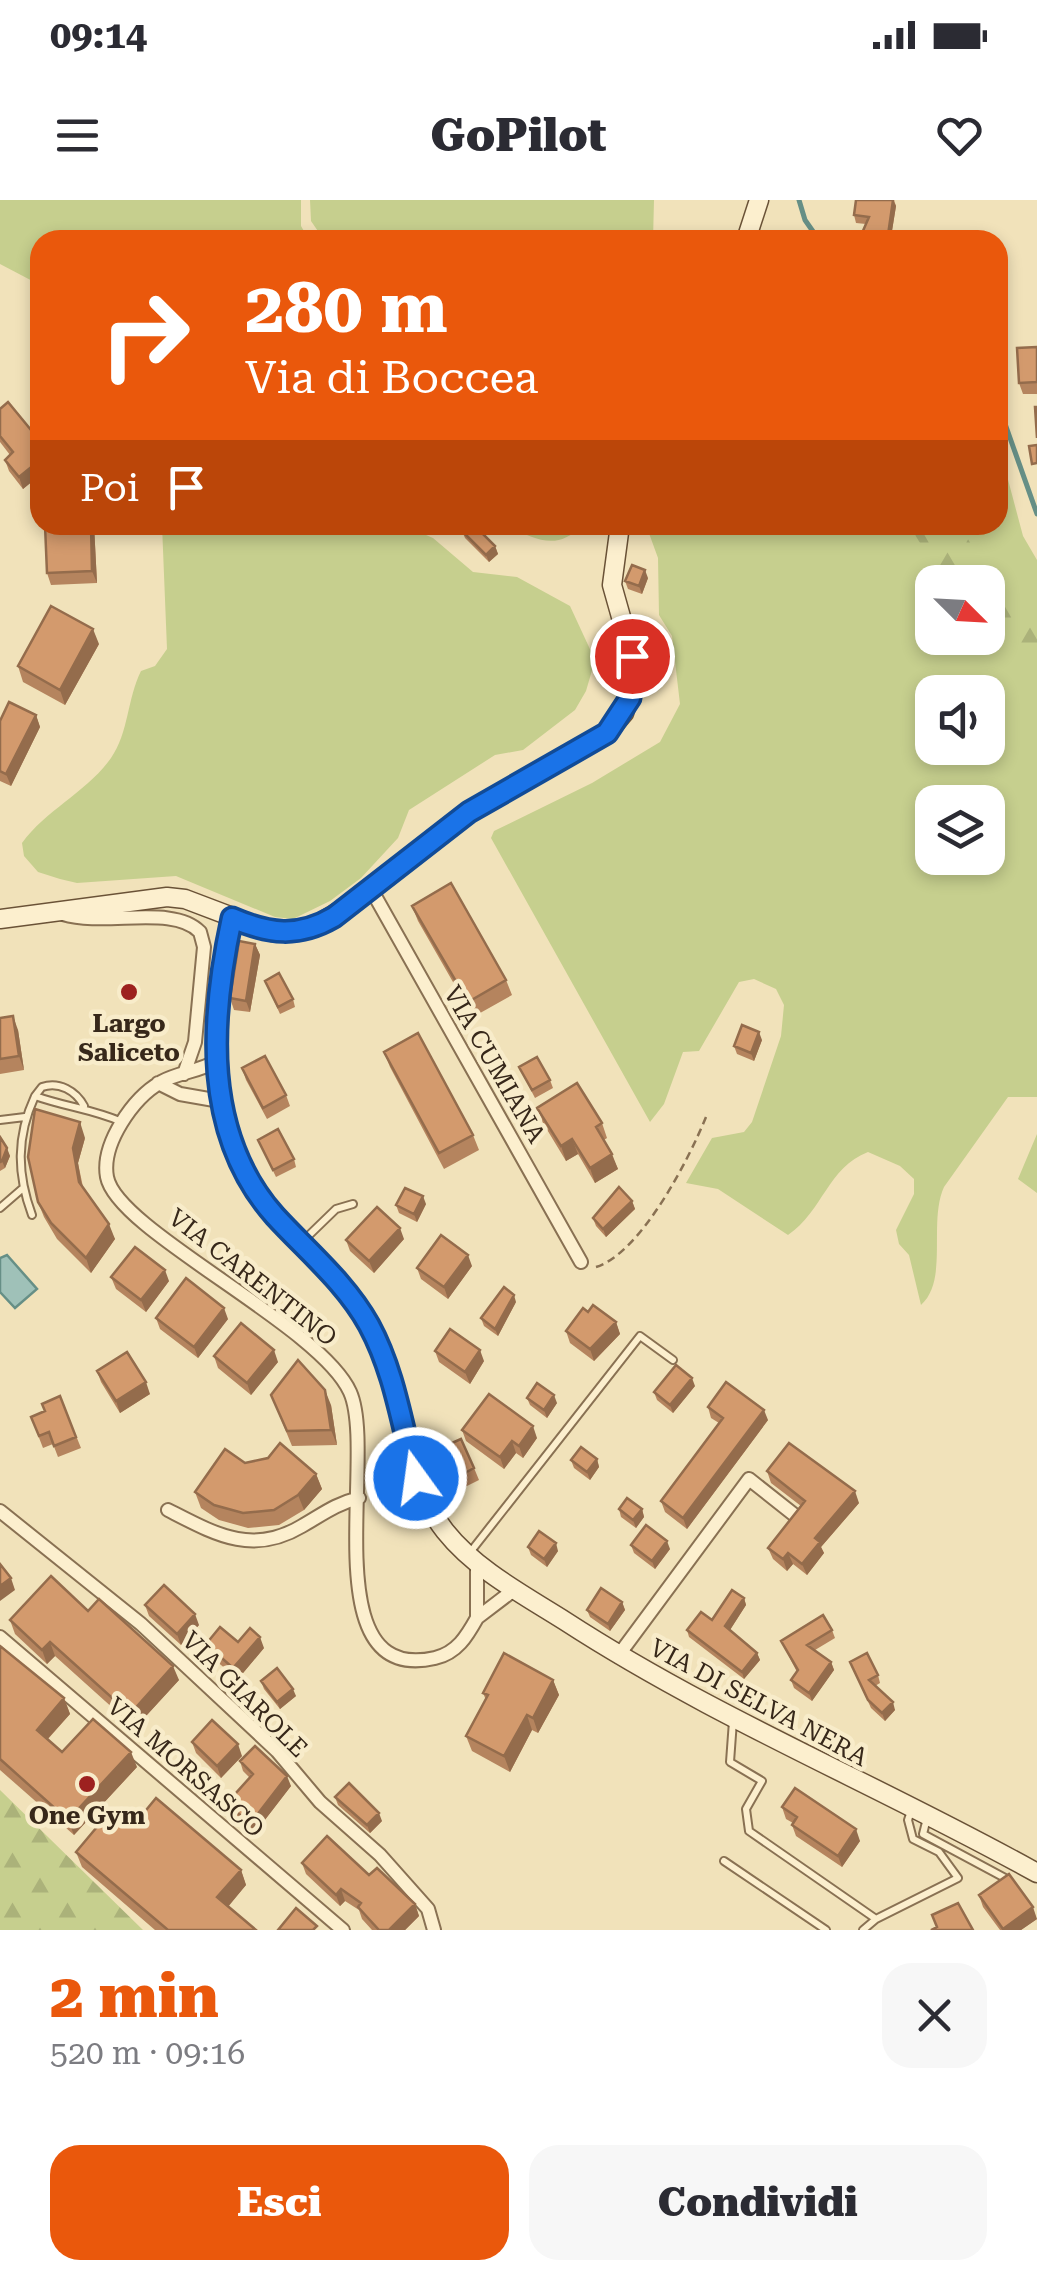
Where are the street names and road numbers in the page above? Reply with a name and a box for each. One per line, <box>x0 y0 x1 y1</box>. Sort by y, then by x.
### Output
street label: VIA CUMIANA <box>438 981 552 1148</box>
street label: VIA CARENTINO <box>163 1203 343 1352</box>
street label: VIA GIAROLE <box>176 1626 313 1763</box>
street label: VIA DI SELVA NERA <box>645 1633 873 1772</box>
street label: VIA MORSASCO <box>101 1691 270 1843</box>

